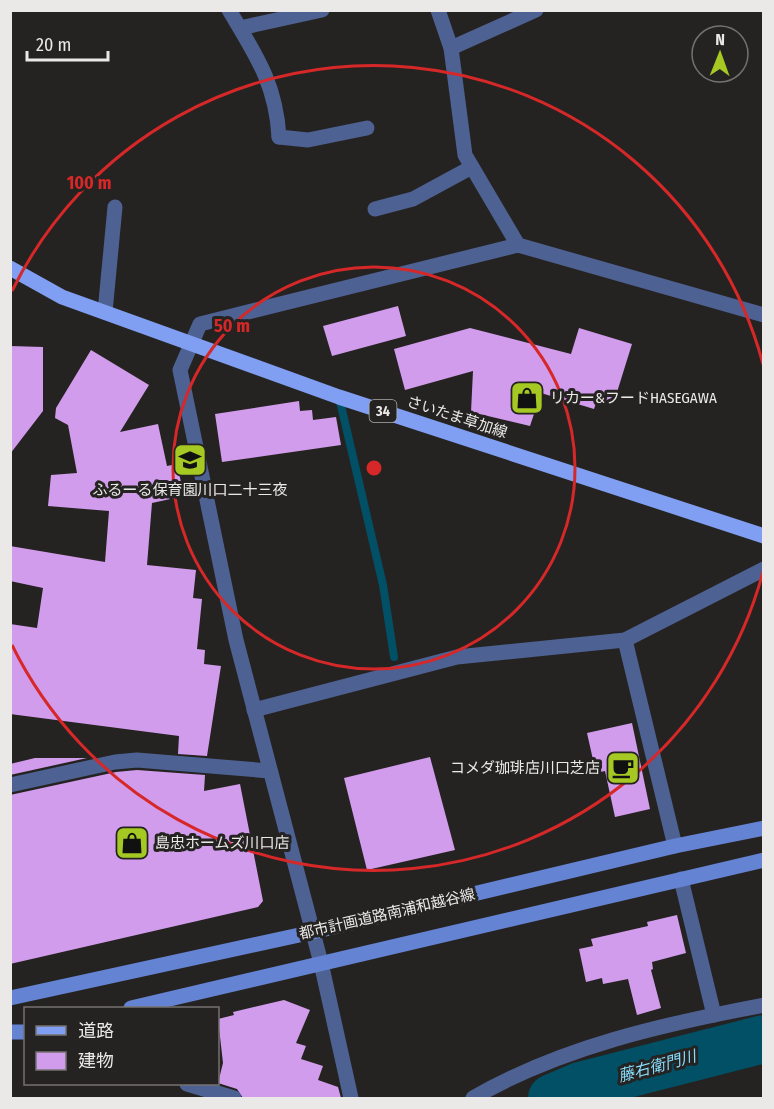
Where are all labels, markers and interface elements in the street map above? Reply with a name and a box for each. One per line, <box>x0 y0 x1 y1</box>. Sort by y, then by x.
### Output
scale bar <box>27 24 108 62</box>
north arrow <box>690 24 750 84</box>
text: N <box>715 30 725 49</box>
text: 20 m <box>36 34 71 56</box>
text: 100 m <box>67 172 111 194</box>
text: 50 m <box>214 315 250 337</box>
shop icon: リカー&フードHASEGAWA <box>509 380 545 416</box>
place label: リカー&フードHASEGAWA <box>550 389 717 407</box>
street label: さいたま草加線 <box>404 392 510 442</box>
road number: 34 <box>370 400 397 422</box>
school or university icon: ふるーる保育園川口二十三夜 <box>172 442 208 478</box>
centre of rings <box>364 458 384 478</box>
place label: ふるーる保育園川口二十三夜 <box>92 481 288 499</box>
cafe icon: コメダ珈琲店川口芝店 <box>605 750 641 786</box>
place label: コメダ珈琲店川口芝店 <box>450 759 600 777</box>
shop icon: 島忠ホームズ川口店 <box>114 825 150 861</box>
place label: 島忠ホームズ川口店 <box>155 834 290 852</box>
street label: 都市計画道路南浦和越谷線 <box>297 885 477 943</box>
legend <box>24 1007 219 1085</box>
text: 道路 <box>78 1020 114 1042</box>
water label: 藤右衛門川 <box>616 1046 700 1086</box>
text: 建物 <box>78 1050 114 1072</box>

